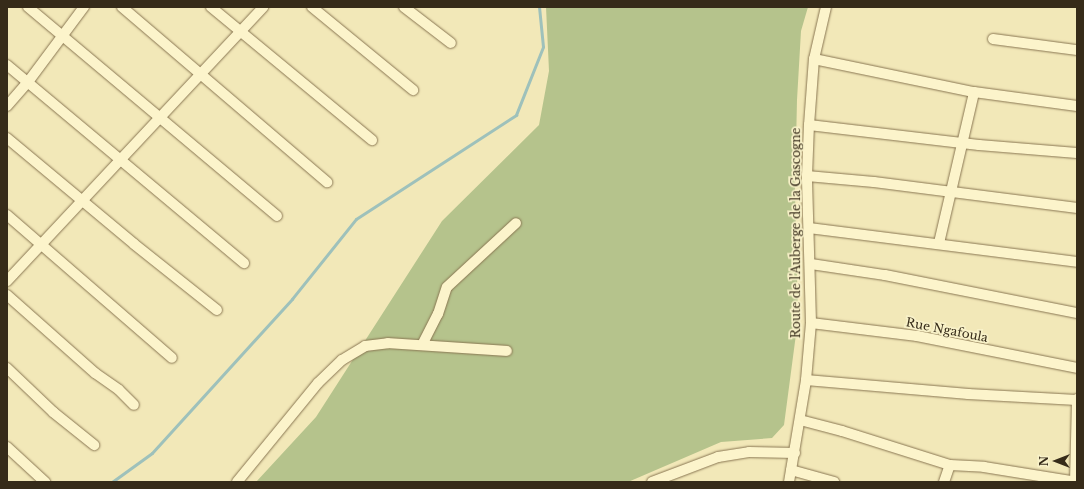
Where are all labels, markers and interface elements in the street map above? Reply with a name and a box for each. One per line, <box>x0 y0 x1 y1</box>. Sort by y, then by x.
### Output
street label: Route de l'Auberge de la Gascogne <box>789 128 803 338</box>
street label: Rue Ngafoula <box>905 315 989 345</box>
north arrow <box>1036 441 1076 481</box>
text: N <box>1037 456 1051 466</box>

